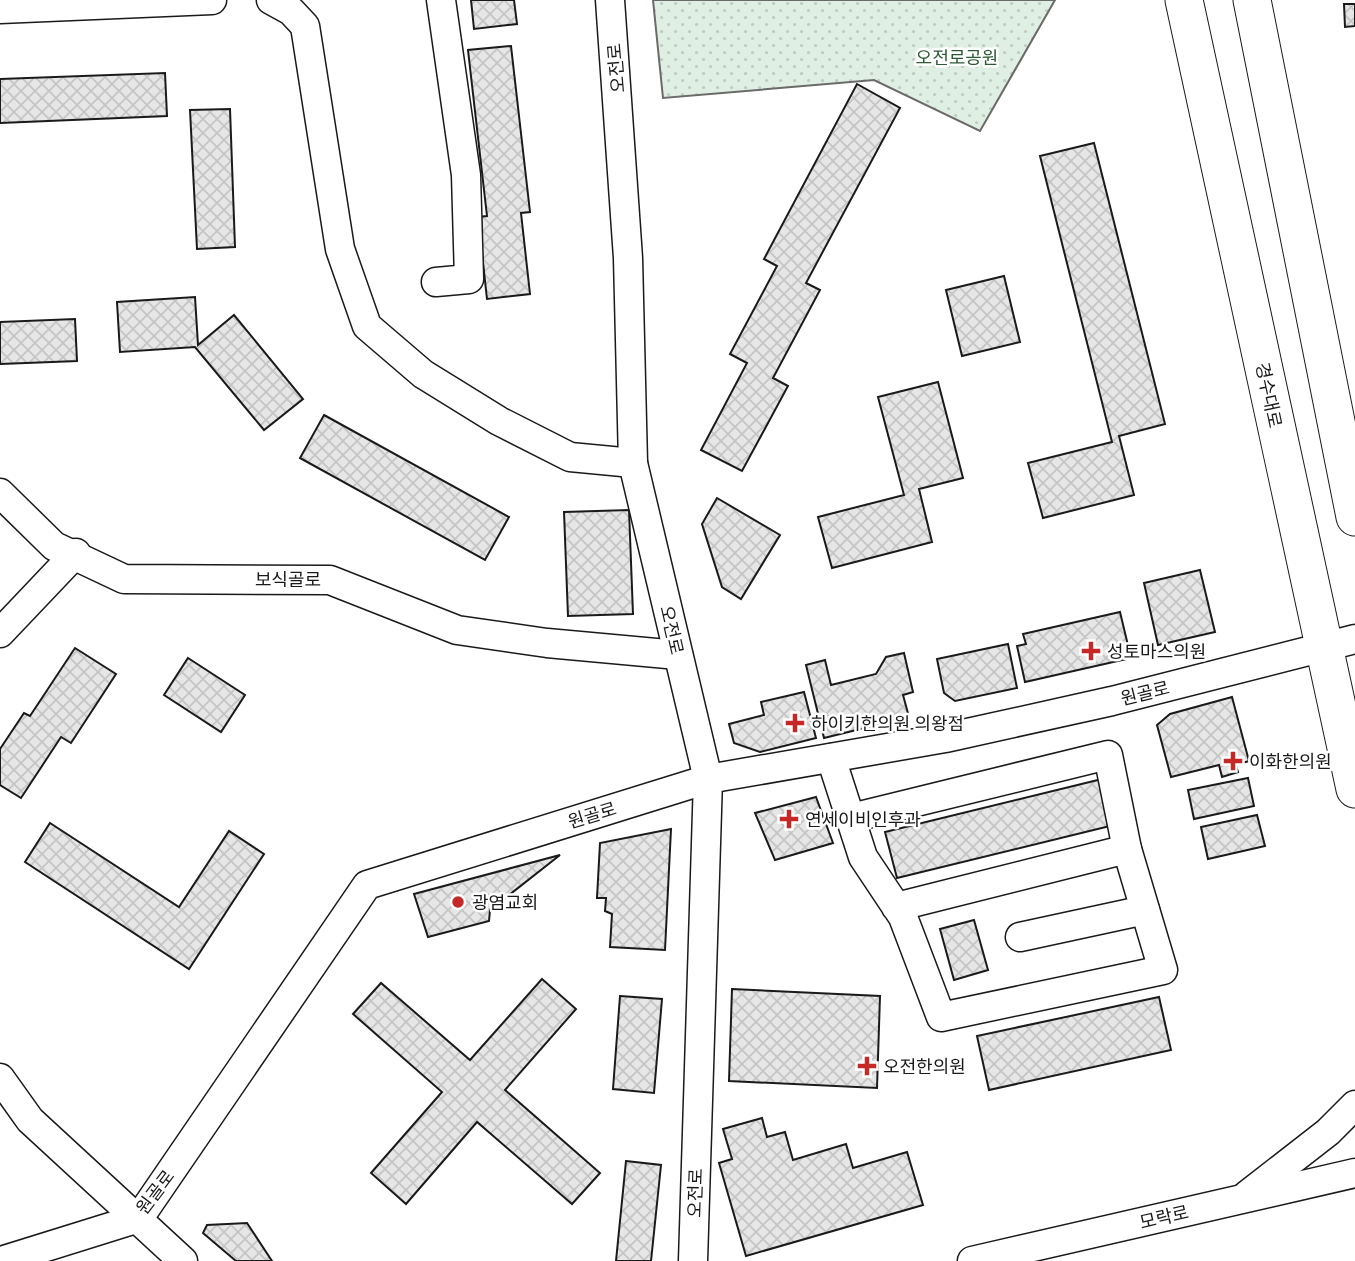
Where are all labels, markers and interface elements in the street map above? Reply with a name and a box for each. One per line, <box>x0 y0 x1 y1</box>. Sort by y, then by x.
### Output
street label: 오전로 <box>601 42 631 94</box>
park label: 오전로공원 <box>916 45 998 70</box>
street label: 경수대로 <box>1250 360 1288 430</box>
street label: 보식골로 <box>255 567 321 592</box>
street label: 오전로 <box>654 603 690 657</box>
place label: 성토마스의원 <box>1107 639 1206 664</box>
marker: 성토마스의원 <box>1081 641 1101 661</box>
street label: 원골로 <box>1118 675 1172 711</box>
place label: 하이키한의원 의왕점 <box>811 711 964 736</box>
marker: 하이키한의원 의왕점 <box>785 713 805 733</box>
place label: 이화한의원 <box>1249 749 1332 774</box>
marker: 이화한의원 <box>1223 751 1243 771</box>
street label: 원골로 <box>565 796 619 834</box>
place label: 연세이비인후과 <box>805 807 921 832</box>
marker: 연세이비인후과 <box>779 809 799 829</box>
place label: 광염교회 <box>472 890 538 915</box>
marker: 광염교회 <box>450 894 466 910</box>
place label: 오전한의원 <box>883 1054 966 1079</box>
marker: 오전한의원 <box>857 1056 877 1076</box>
street label: 원골로 <box>130 1165 180 1219</box>
street label: 오전로 <box>682 1168 708 1218</box>
street label: 모락로 <box>1137 1199 1191 1235</box>

